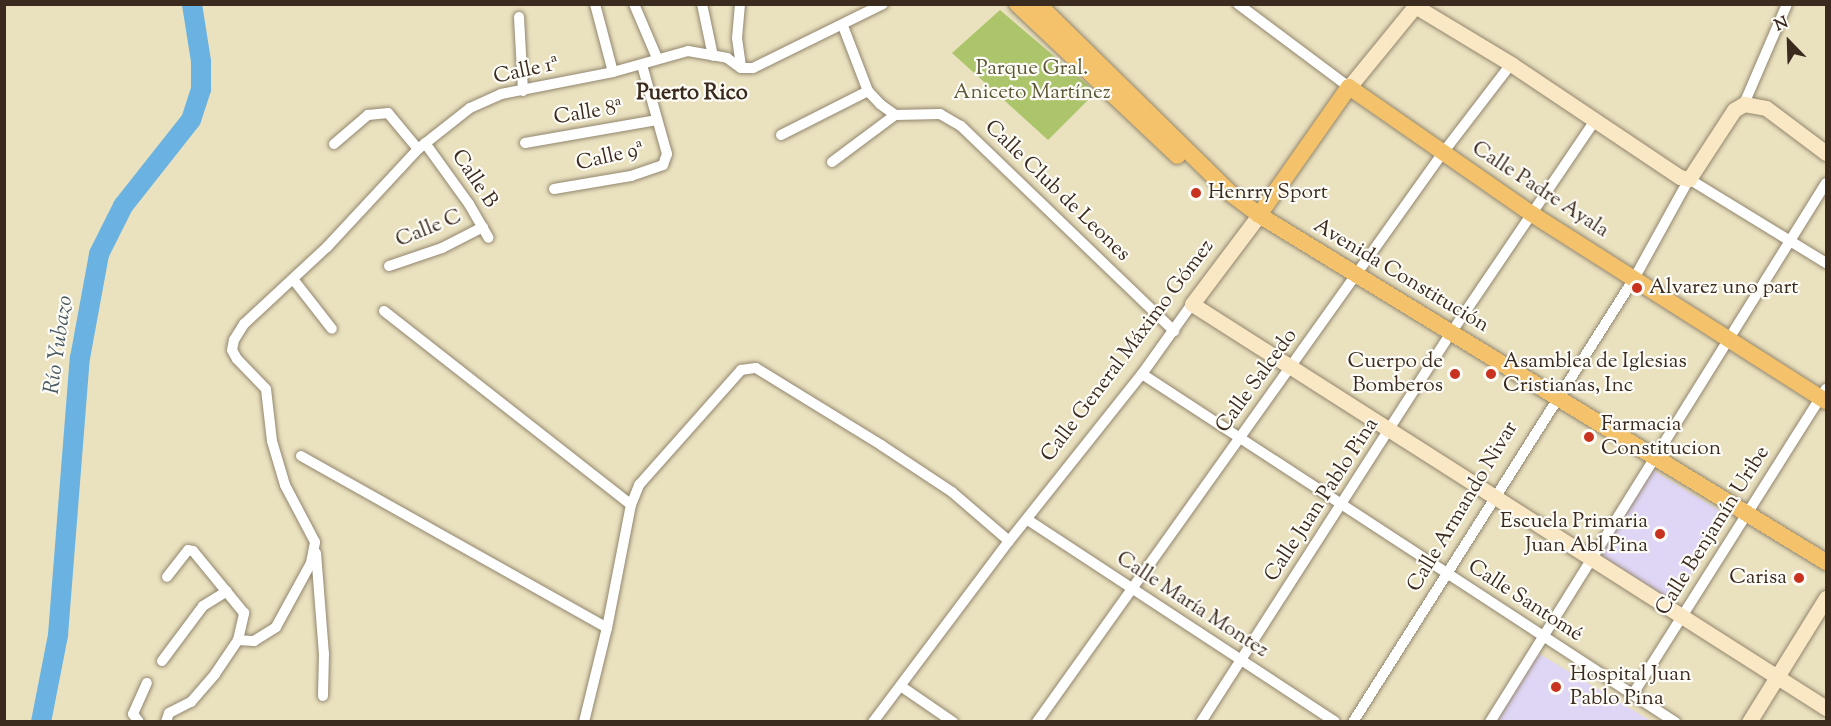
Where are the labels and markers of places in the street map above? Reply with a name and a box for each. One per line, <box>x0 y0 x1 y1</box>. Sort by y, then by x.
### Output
place label: Henrry Sport <box>1208 180 1328 206</box>
marker: Henrry Sport <box>1189 186 1203 200</box>
place label: Alvarez uno part <box>1649 275 1798 301</box>
marker: Alvarez uno part <box>1630 281 1644 295</box>
place label: Cuerpo de Bomberos <box>1348 349 1443 399</box>
place label: Asamblea de Iglesias Cristianas, Inc <box>1503 349 1687 399</box>
marker: Cuerpo de Bomberos <box>1448 367 1462 381</box>
marker: Asamblea de Iglesias Cristianas, Inc <box>1484 367 1498 381</box>
place label: Farmacia Constitucion <box>1601 412 1721 462</box>
marker: Farmacia Constitucion <box>1582 430 1596 444</box>
place label: Escuela Primaria Juan Abl Pina <box>1500 509 1648 559</box>
marker: Escuela Primaria Juan Abl Pina <box>1653 527 1667 541</box>
place label: Carisa <box>1729 565 1787 591</box>
marker: Carisa <box>1792 571 1806 585</box>
place label: Hospital Juan Pablo Pina <box>1570 662 1691 712</box>
marker: Hospital Juan Pablo Pina <box>1547 678 1565 696</box>

